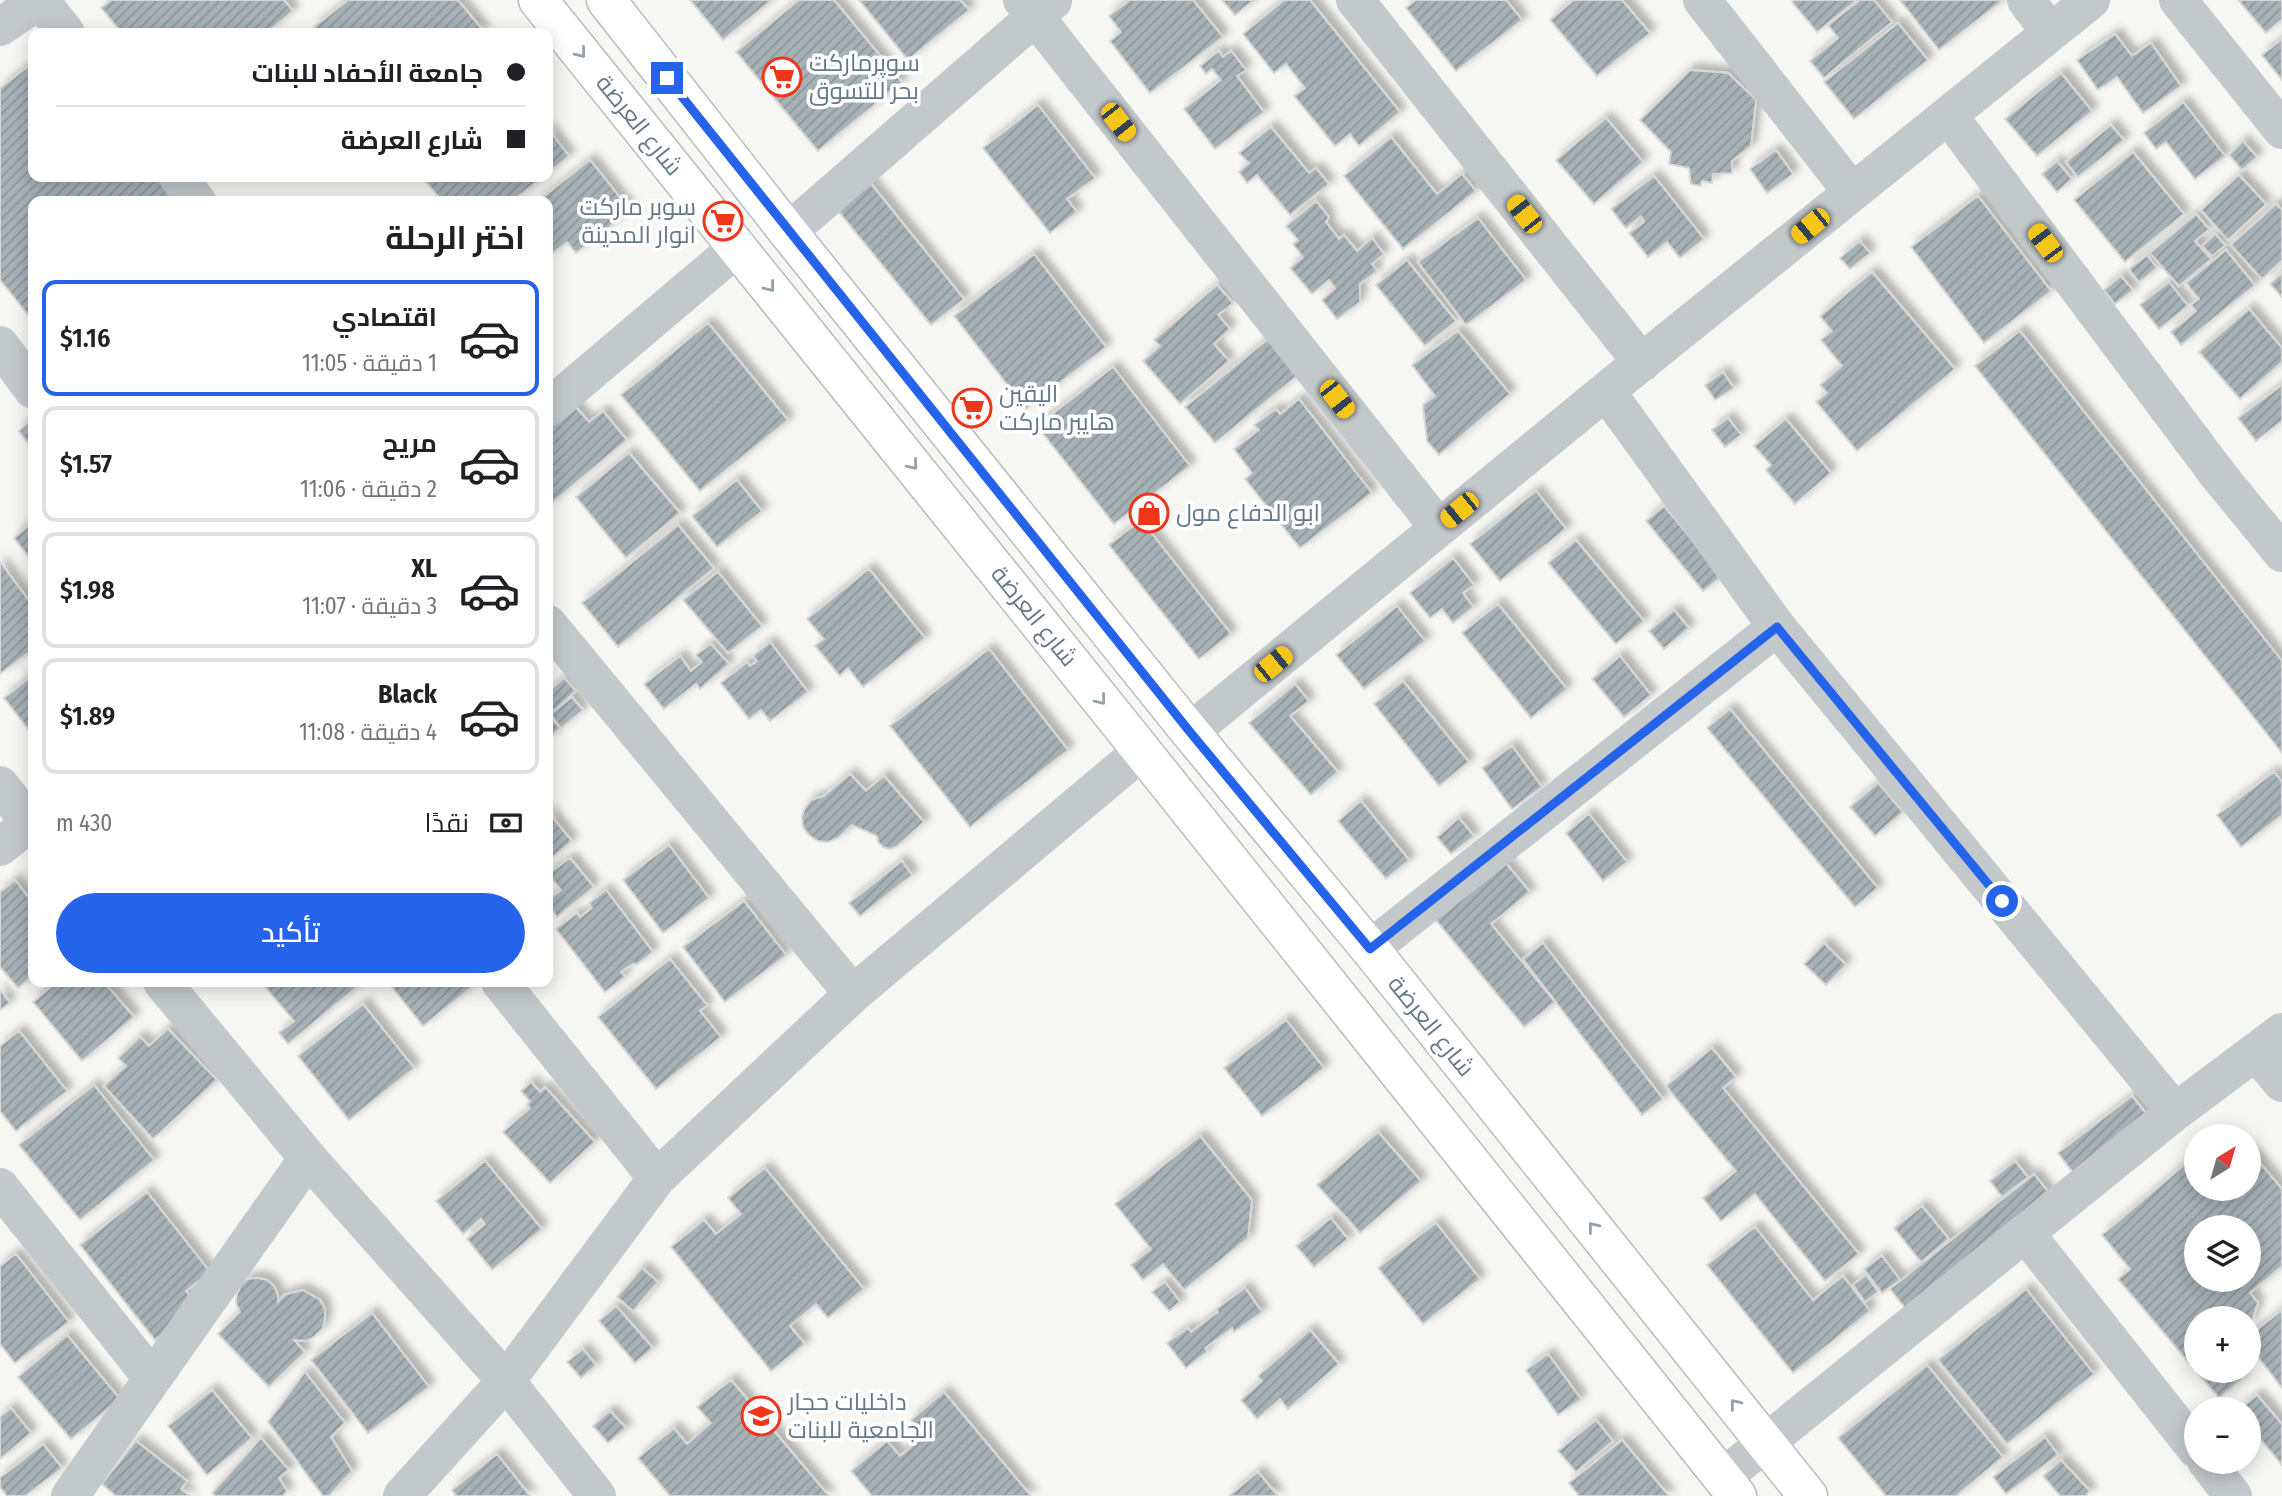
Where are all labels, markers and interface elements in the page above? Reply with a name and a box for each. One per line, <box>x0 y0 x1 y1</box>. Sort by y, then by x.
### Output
one-way arrow <box>573 46 586 58</box>
place label: سوپرمارکت بحر للتسوق <box>809 49 920 106</box>
supermarket icon: سوپرمارکت بحر للتسوق <box>761 56 803 98</box>
text: جامعة الأحفاد للبنات <box>252 58 483 89</box>
route end <box>651 62 683 94</box>
street label: شارع العرضة <box>588 69 688 182</box>
car <box>1097 99 1140 145</box>
text: شارع العرضة <box>341 125 483 156</box>
car <box>1503 191 1546 237</box>
place label: سوبر ماركت انوار المدينة <box>580 193 696 249</box>
supermarket icon: سوبر ماركت انوار المدينة <box>702 200 744 242</box>
car <box>1788 205 1833 247</box>
text: اختر الرحلة <box>385 219 525 257</box>
car <box>2024 220 2067 266</box>
one-way arrow <box>762 279 774 292</box>
text: اقتصادي <box>332 302 437 333</box>
icon: car <box>458 307 521 370</box>
text: $1.16 <box>60 323 110 354</box>
text: 1 دقيقة · 11:05 <box>302 349 437 377</box>
car <box>1316 376 1359 422</box>
place label: اليقين هايبر ماركت <box>999 380 1115 436</box>
supermarket icon: اليقين هايبر ماركت <box>951 387 993 429</box>
text: مريح <box>382 428 437 459</box>
icon: car <box>458 433 521 496</box>
text: $1.57 <box>60 449 112 480</box>
one-way arrow <box>904 457 917 469</box>
text: 2 دقيقة · 11:06 <box>300 475 437 503</box>
car <box>1437 489 1482 531</box>
shop icon: ابو الدفاع مول <box>1128 492 1170 534</box>
place label: ابو الدفاع مول <box>1176 499 1320 529</box>
text: XL <box>411 553 437 584</box>
icon: car <box>458 559 521 622</box>
street label: شارع العرضة <box>983 560 1083 673</box>
text: $1.98 <box>60 575 115 606</box>
text: 3 دقيقة · 11:07 <box>302 592 437 620</box>
car <box>1251 643 1296 685</box>
text: Black <box>378 679 437 710</box>
icon: car <box>458 685 521 748</box>
one-way arrow <box>1093 691 1105 704</box>
text: $1.89 <box>60 701 115 732</box>
text: 4 دقيقة · 11:08 <box>299 718 437 746</box>
icon: cash <box>487 804 525 842</box>
text: نقدًا <box>425 808 469 839</box>
text: 430 m <box>56 809 112 837</box>
route start <box>1986 885 2018 917</box>
button: تأكيد <box>56 893 525 973</box>
street label: شارع العرضة <box>1380 970 1480 1083</box>
north arrow <box>2184 1124 2261 1200</box>
map controls <box>2184 1124 2261 1474</box>
button: layers <box>2184 1215 2261 1292</box>
one-way arrow <box>1589 1222 1601 1235</box>
button: + <box>2184 1306 2261 1383</box>
place label: داخليات حجار الجامعية للبنات <box>786 1388 934 1444</box>
school or university icon: داخليات حجار الجامعية للبنات <box>740 1395 782 1437</box>
button: − <box>2184 1397 2261 1474</box>
one-way arrow <box>1731 1399 1744 1411</box>

